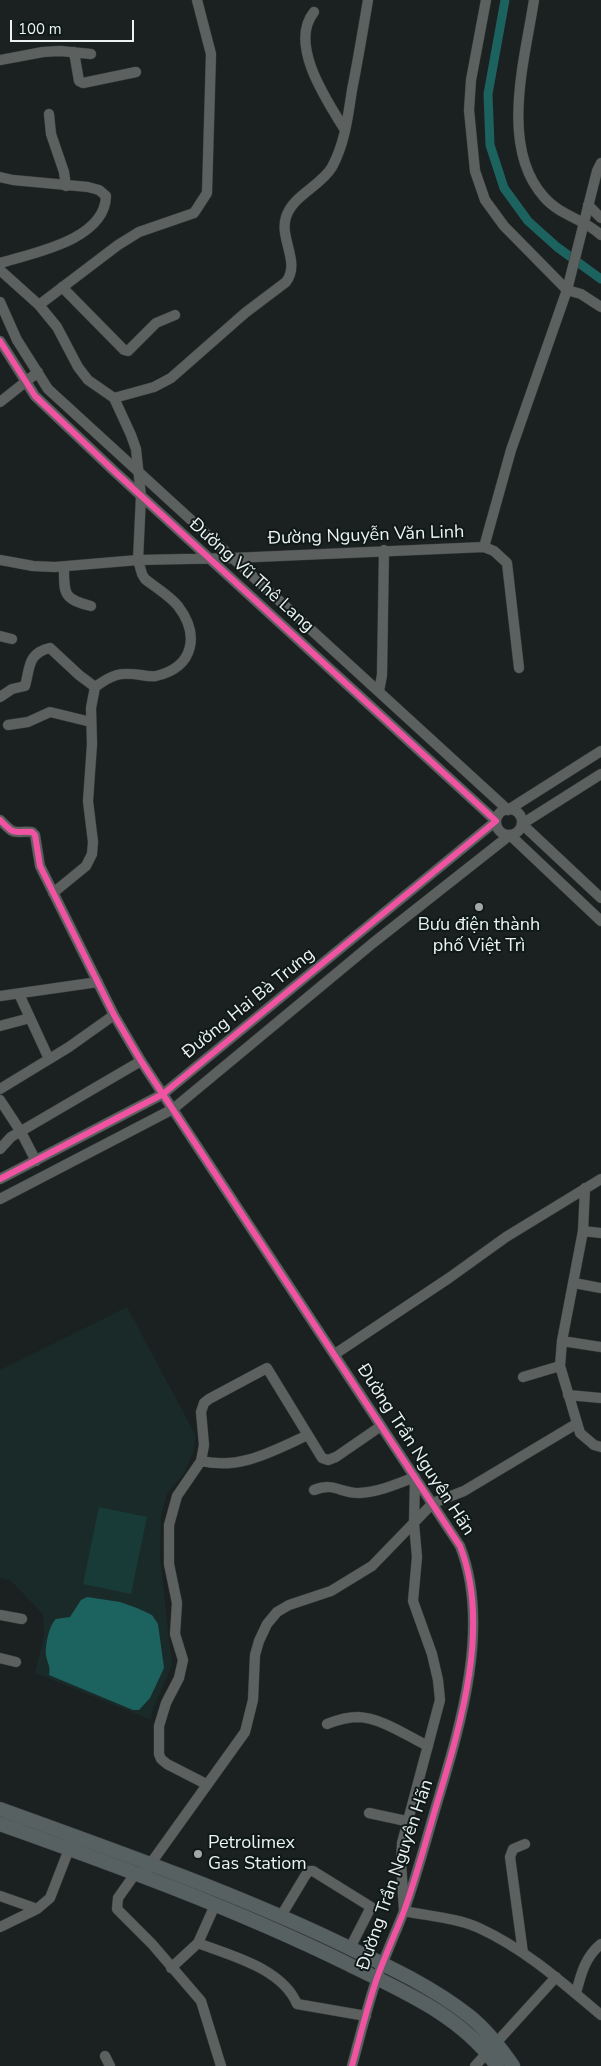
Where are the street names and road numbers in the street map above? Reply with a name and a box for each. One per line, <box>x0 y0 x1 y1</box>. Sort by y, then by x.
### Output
street label: Đường Vũ Thê Lang <box>184 514 318 638</box>
street label: Đường Nguyễn Văn Linh <box>267 522 465 550</box>
street label: Đường Hai Bà Trưng <box>178 944 320 1064</box>
street label: Đường Trần Nguyên Hãn <box>351 1360 479 1540</box>
street label: Đường Trần Nguyên Hãn <box>353 1777 439 1973</box>

